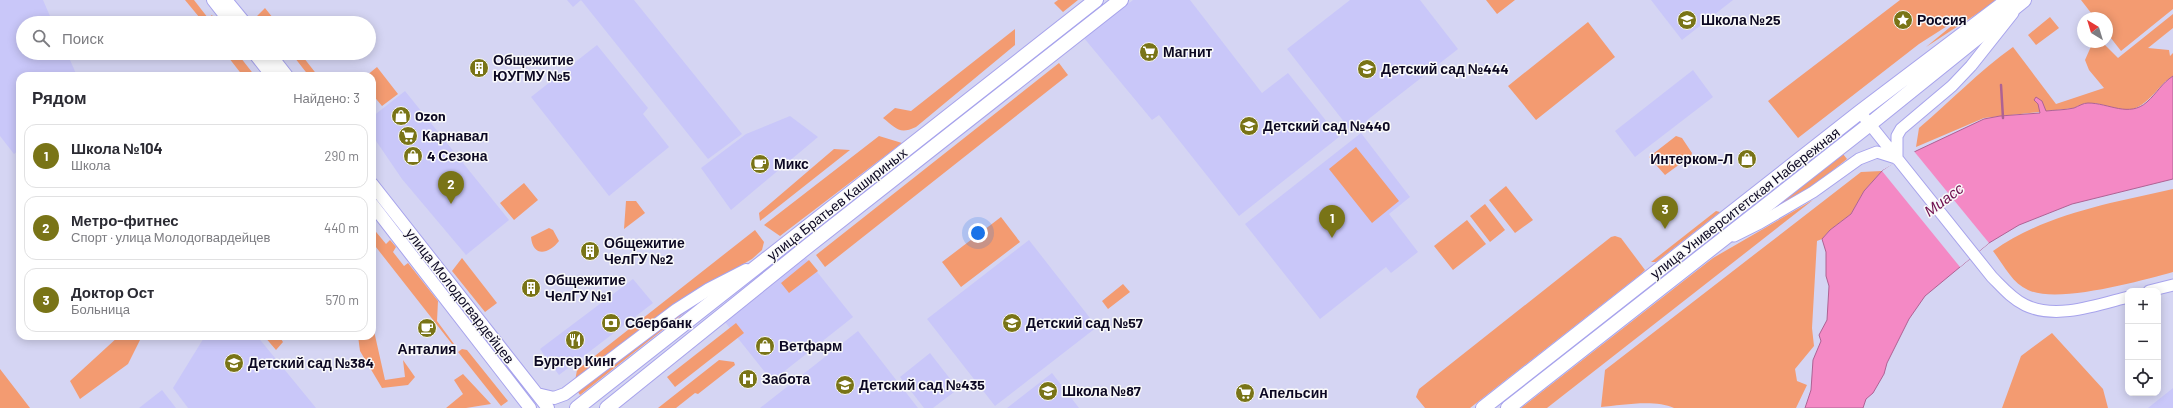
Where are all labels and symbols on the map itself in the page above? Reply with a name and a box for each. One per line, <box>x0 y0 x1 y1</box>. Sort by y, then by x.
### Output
school or university icon: Школа №25 <box>1676 9 1698 31</box>
place icon: Россия <box>1892 9 1914 31</box>
place label: Школа №25 <box>1701 11 1781 28</box>
place label: Россия <box>1917 11 1967 28</box>
north arrow <box>2077 12 2113 48</box>
supermarket icon: Магнит <box>1138 41 1160 63</box>
place label: Магнит <box>1163 43 1213 60</box>
place label: Общежитие ЮУГМУ №5 <box>493 51 574 84</box>
building icon: Общежитие ЮУГМУ №5 <box>468 57 490 79</box>
school or university icon: Детский сад №444 <box>1356 58 1378 80</box>
place label: Детский сад №444 <box>1381 60 1509 77</box>
shop icon: Ozon <box>390 105 412 127</box>
place label: Ozon <box>415 107 446 124</box>
school or university icon: Детский сад №440 <box>1238 115 1260 137</box>
place label: Детский сад №440 <box>1263 117 1390 134</box>
street label: улица Университетская Набережная <box>1647 123 1843 282</box>
supermarket icon: Карнавал <box>397 125 419 147</box>
place label: Карнавал <box>422 127 488 144</box>
street label: улица Братьев Кашириных <box>763 144 910 264</box>
shop icon: 4 Сезона <box>402 145 424 167</box>
place label: 4 Сезона <box>427 147 488 164</box>
shop icon: Интерком-Л <box>1736 148 1758 170</box>
place label: Интерком-Л <box>1650 150 1733 167</box>
cafe icon: Микс <box>749 153 771 175</box>
place label: Микс <box>774 155 809 172</box>
pin: 2 <box>438 171 464 204</box>
water label: Миасс <box>1920 178 1967 220</box>
pin: 3 <box>1652 196 1678 229</box>
pin: 1 <box>1319 205 1345 238</box>
your location <box>968 223 988 243</box>
street label: улица Молодогвардейцев <box>402 225 518 367</box>
place label: Общежитие ЧелГУ №2 <box>604 234 685 267</box>
building icon: Общежитие ЧелГУ №2 <box>579 240 601 262</box>
place label: Общежитие ЧелГУ №1 <box>545 271 626 304</box>
building icon: Общежитие ЧелГУ №1 <box>520 277 542 299</box>
bank icon: Сбербанк <box>600 312 622 334</box>
school or university icon: Детский сад №57 <box>1001 312 1023 334</box>
place label: Сбербанк <box>625 314 693 331</box>
place label: Детский сад №57 <box>1026 314 1143 331</box>
cafe icon: Анталия <box>416 317 438 339</box>
restaurant icon: Бургер Кинг <box>564 329 586 351</box>
shop icon: Ветфарм <box>754 335 776 357</box>
place label: Ветфарм <box>779 337 842 354</box>
place label: Анталия <box>398 340 456 357</box>
school or university icon: Детский сад №384 <box>223 352 245 374</box>
place label: Бургер Кинг <box>534 352 616 369</box>
place label: Детский сад №384 <box>248 354 374 371</box>
hospital icon: Забота <box>737 368 759 390</box>
place label: Забота <box>762 370 810 387</box>
school or university icon: Детский сад №435 <box>834 374 856 396</box>
place label: Детский сад №435 <box>859 376 985 393</box>
school or university icon: Школа №87 <box>1037 380 1059 402</box>
place label: Школа №87 <box>1062 382 1141 399</box>
supermarket icon: Апельсин <box>1234 382 1256 404</box>
place label: Апельсин <box>1259 384 1328 401</box>

